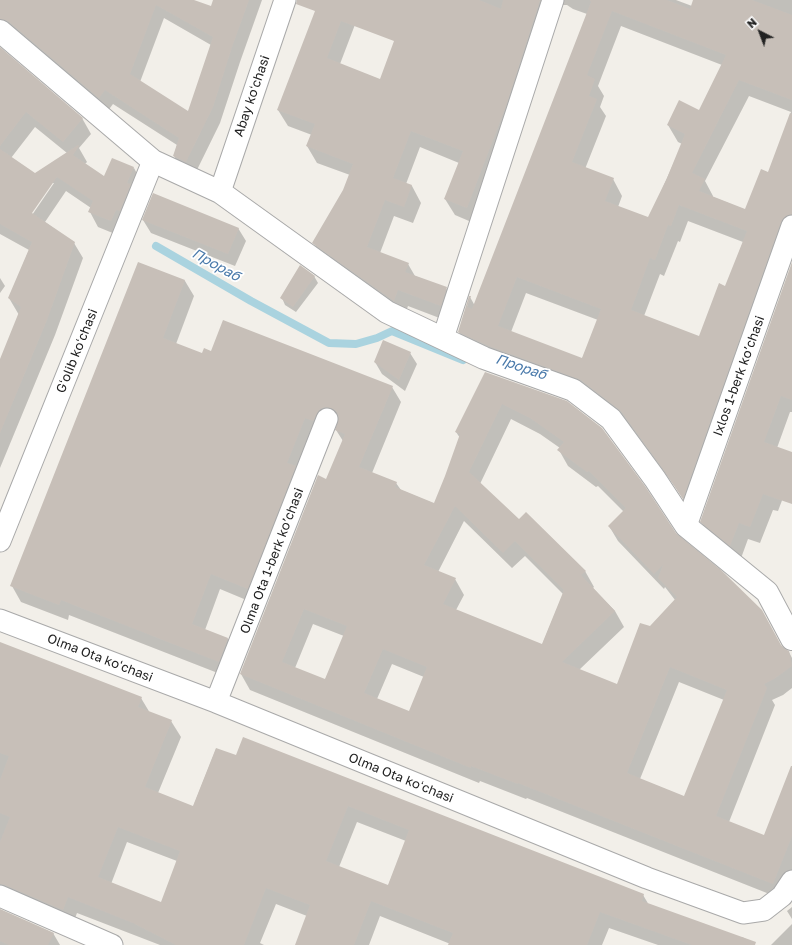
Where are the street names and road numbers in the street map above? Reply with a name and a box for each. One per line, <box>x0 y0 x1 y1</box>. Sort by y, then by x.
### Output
street label: Abay koʻchasi <box>231 53 273 139</box>
street label: Gʻolib koʻchasi <box>53 307 101 395</box>
street label: Ixlos 1-berk koʼchasi <box>710 314 768 438</box>
street label: Olma Ota 1-berk koʼchasi <box>237 486 307 636</box>
street label: Olma Ota koʻchasi <box>45 631 155 685</box>
street label: Olma Ota koʻchasi <box>346 750 456 806</box>

